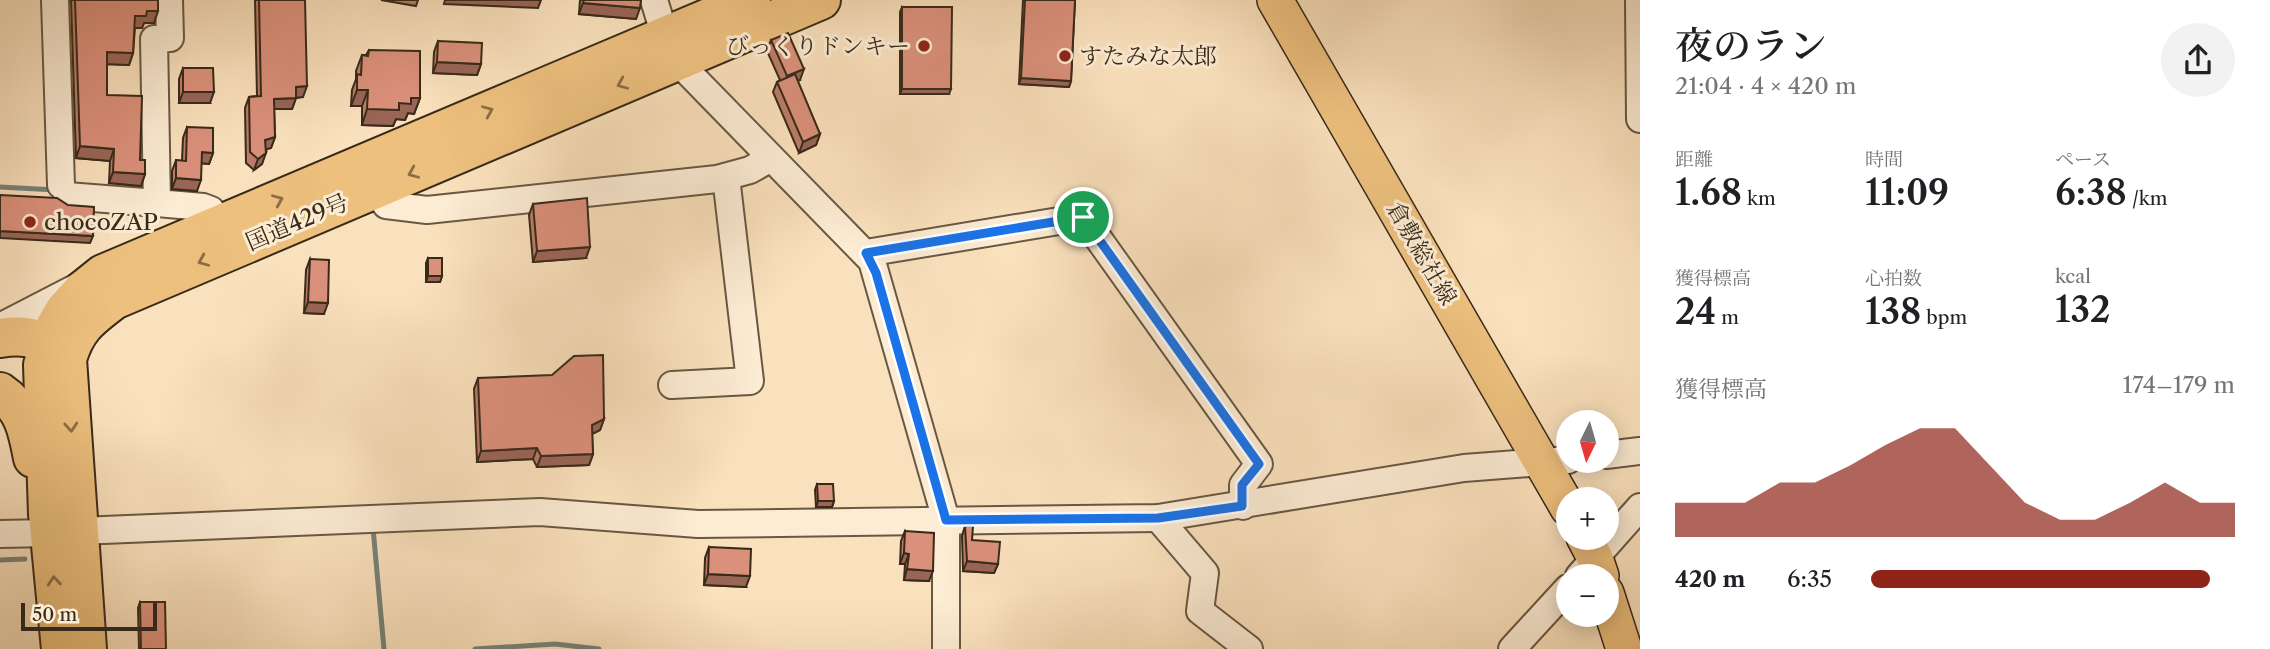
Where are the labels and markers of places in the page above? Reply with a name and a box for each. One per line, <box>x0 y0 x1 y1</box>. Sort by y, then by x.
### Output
place label: びっくりドンキー <box>726 32 910 60</box>
marker: びっくりドンキー <box>916 38 932 54</box>
place label: すたみな太郎 <box>1079 42 1217 70</box>
marker: すたみな太郎 <box>1057 48 1073 64</box>
pin <box>1053 187 1113 247</box>
place label: chocoZAP <box>44 208 158 236</box>
marker: chocoZAP <box>22 214 38 230</box>

